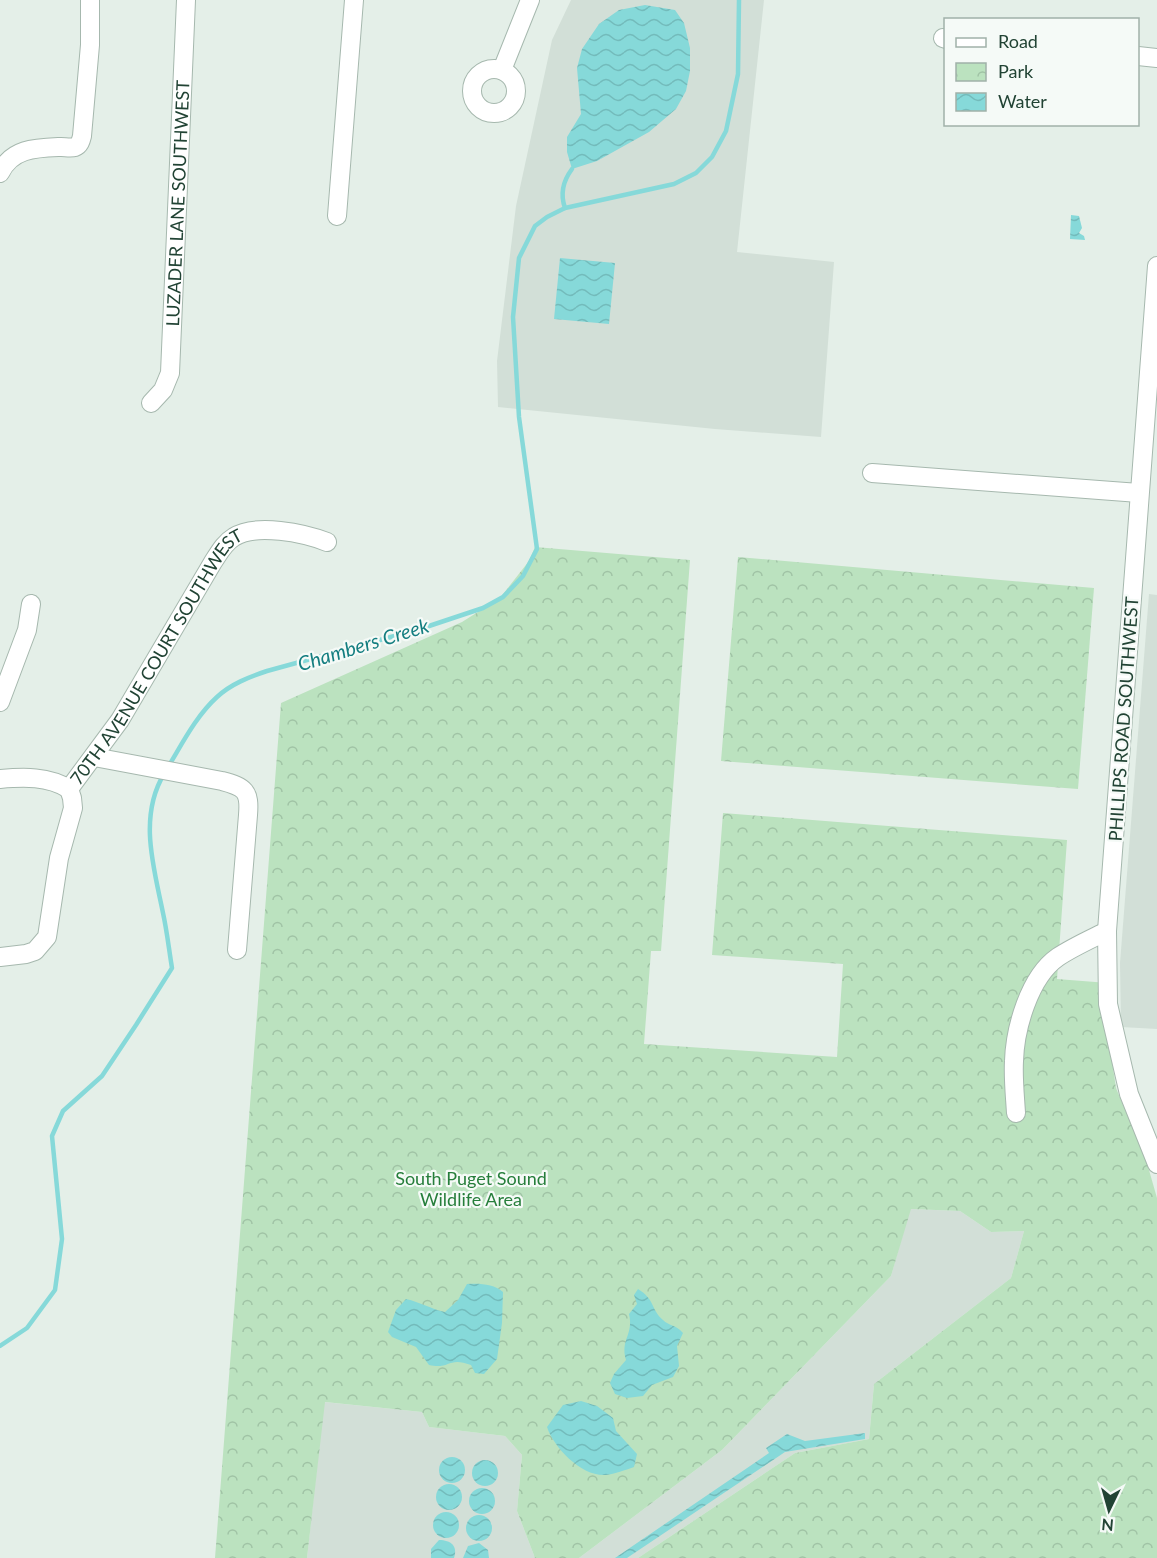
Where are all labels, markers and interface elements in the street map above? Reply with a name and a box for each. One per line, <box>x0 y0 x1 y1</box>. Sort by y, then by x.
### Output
legend <box>944 18 1139 126</box>
text: Road <box>998 30 1038 52</box>
text: Park <box>998 60 1034 82</box>
street label: LUZADER LANE SOUTHWEST <box>161 79 194 327</box>
text: Water <box>998 90 1047 112</box>
street label: 70TH AVENUE COURT SOUTHWEST <box>65 523 246 789</box>
street label: PHILLIPS ROAD SOUTHWEST <box>1103 596 1143 842</box>
water label: Chambers Creek <box>294 612 432 675</box>
park label: South Puget Sound Wildlife Area <box>395 1167 547 1210</box>
north arrow <box>1079 1480 1139 1540</box>
text: N <box>1101 1515 1115 1535</box>

